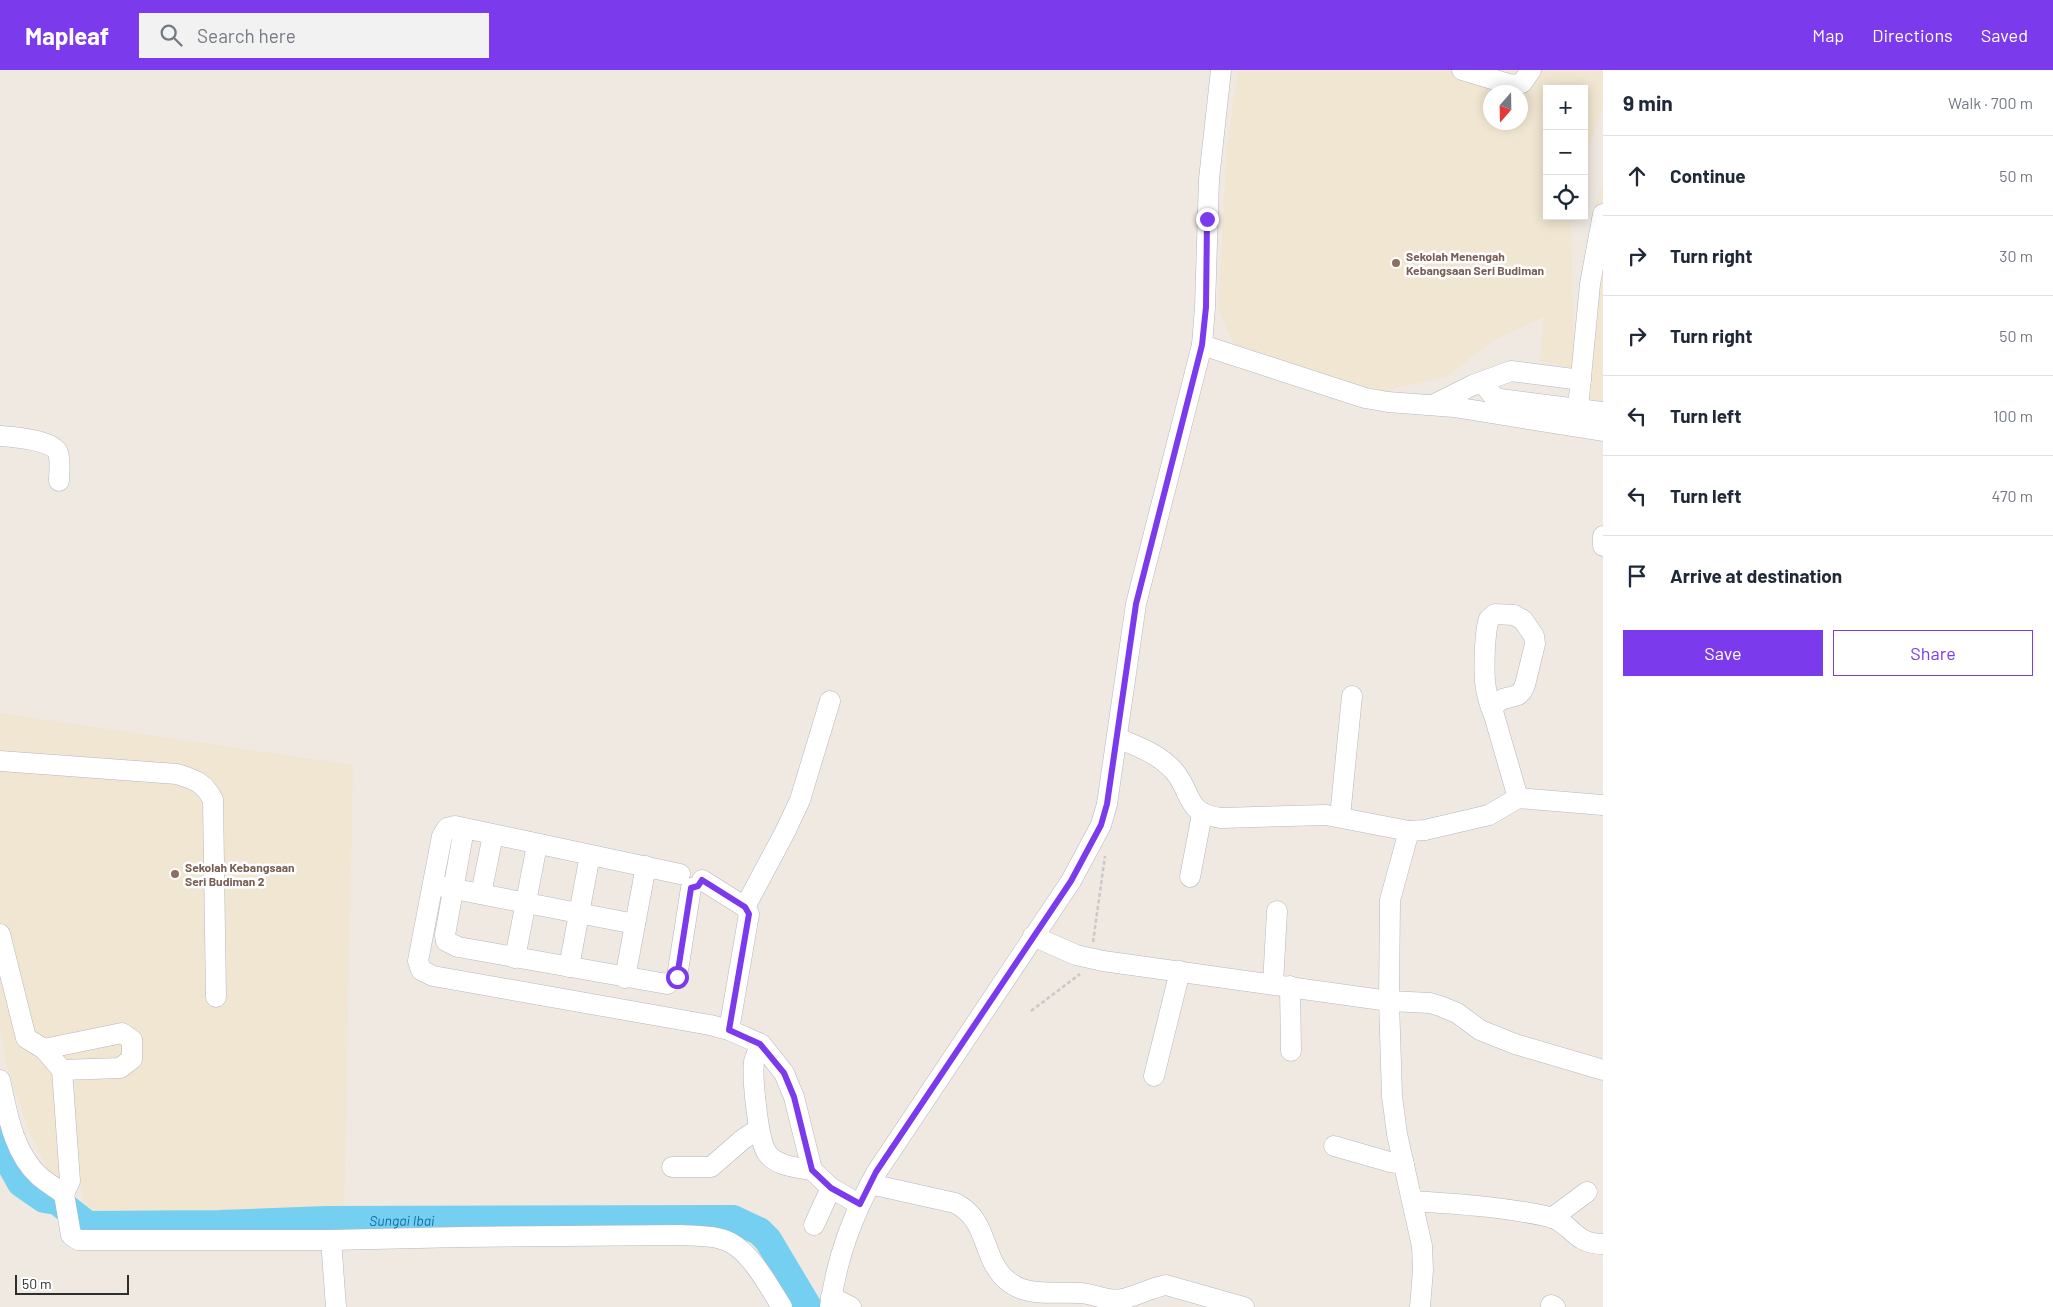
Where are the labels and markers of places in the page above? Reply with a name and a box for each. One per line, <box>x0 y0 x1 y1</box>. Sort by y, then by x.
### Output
place label: Sekolah Menengah Kebangsaan Seri Budiman <box>1406 249 1544 277</box>
marker: Sekolah Menengah Kebangsaan Seri Budiman <box>1390 257 1402 269</box>
place label: Sekolah Kebangsaan Seri Budiman 2 <box>185 860 295 888</box>
marker: Sekolah Kebangsaan Seri Budiman 2 <box>169 868 181 880</box>

